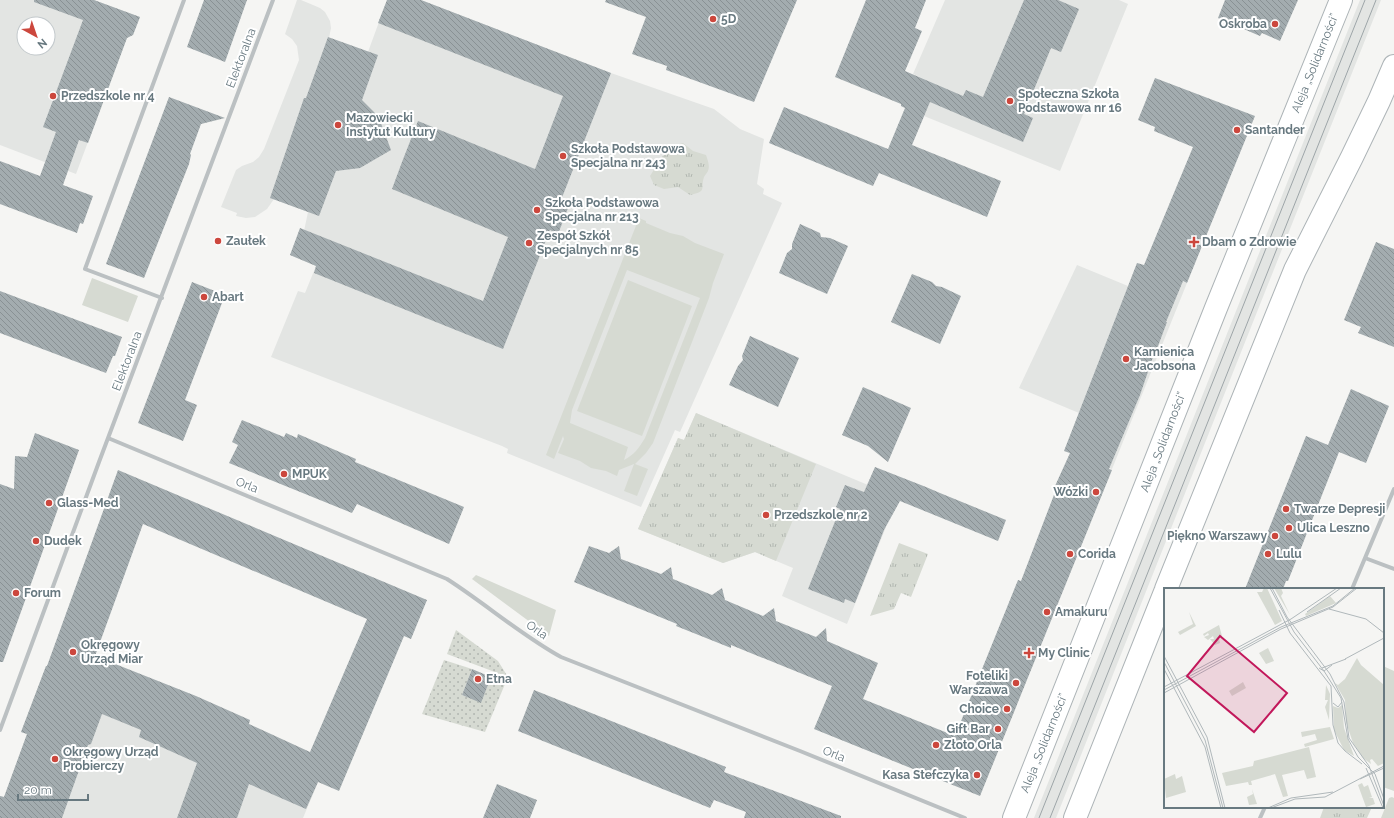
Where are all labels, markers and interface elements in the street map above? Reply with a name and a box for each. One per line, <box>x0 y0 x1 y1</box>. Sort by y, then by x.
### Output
street label: Aleja „Solidarności” <box>1289 11 1341 115</box>
place label: 5D <box>721 12 737 26</box>
marker: 5D <box>708 14 718 24</box>
north arrow <box>16 16 56 56</box>
place label: Oskroba <box>1219 17 1267 31</box>
marker: Oskroba <box>1270 19 1280 29</box>
street label: Elektoralna <box>223 26 259 90</box>
text: N <box>35 36 50 51</box>
place label: Społeczna Szkoła Podstawowa nr 16 <box>1018 87 1122 115</box>
place label: Przedszkole nr 4 <box>61 89 155 103</box>
marker: Przedszkole nr 4 <box>48 91 58 101</box>
marker: Społeczna Szkoła Podstawowa nr 16 <box>1005 96 1015 106</box>
place label: Mazowiecki Instytut Kultury <box>346 111 436 139</box>
marker: Mazowiecki Instytut Kultury <box>333 120 343 130</box>
place label: Santander <box>1245 123 1305 137</box>
marker: Santander <box>1232 125 1242 135</box>
place label: Szkoła Podstawowa Specjalna nr 243 <box>571 142 685 170</box>
marker: Szkoła Podstawowa Specjalna nr 243 <box>558 151 568 161</box>
place label: Szkoła Podstawowa Specjalna nr 213 <box>545 196 659 224</box>
marker: Szkoła Podstawowa Specjalna nr 213 <box>532 205 542 215</box>
place label: Zespół Szkół Specjalnych nr 85 <box>537 229 639 257</box>
place label: Zaułek <box>226 234 266 248</box>
place label: Dbam o Zdrowie <box>1202 235 1296 249</box>
marker: Zaułek <box>213 236 223 246</box>
marker: Dbam o Zdrowie <box>1189 237 1199 247</box>
marker: Zespół Szkół Specjalnych nr 85 <box>524 238 534 248</box>
place label: Abart <box>212 290 244 304</box>
marker: Abart <box>199 292 209 302</box>
street label: Elektoralna <box>109 329 145 393</box>
place label: Kamienica Jacobsona <box>1134 345 1196 373</box>
marker: Kamienica Jacobsona <box>1121 354 1131 364</box>
street label: Aleja „Solidarności” <box>1137 390 1189 494</box>
place label: MPUK <box>292 467 328 481</box>
marker: MPUK <box>279 469 289 479</box>
street label: Orla <box>234 474 260 496</box>
place label: Wózki <box>1053 485 1088 499</box>
marker: Wózki <box>1091 487 1101 497</box>
place label: Glass-Med <box>57 496 119 510</box>
marker: Glass-Med <box>44 498 54 508</box>
place label: Twarze Depresji <box>1294 502 1385 516</box>
marker: Twarze Depresji <box>1281 504 1291 514</box>
place label: Przedszkole nr 2 <box>774 508 868 522</box>
marker: Przedszkole nr 2 <box>761 510 771 520</box>
place label: Ulica Leszno <box>1297 521 1370 535</box>
marker: Ulica Leszno <box>1284 523 1294 533</box>
place label: Piękno Warszawy <box>1167 529 1267 543</box>
marker: Piękno Warszawy <box>1270 531 1280 541</box>
place label: Dudek <box>44 534 82 548</box>
marker: Dudek <box>31 536 41 546</box>
place label: Corida <box>1078 547 1116 561</box>
place label: Lulu <box>1276 547 1302 561</box>
marker: Corida <box>1065 549 1075 559</box>
marker: Lulu <box>1263 549 1273 559</box>
place label: Forum <box>24 586 61 600</box>
marker: Forum <box>11 588 21 598</box>
inset map <box>1164 588 1384 808</box>
place label: Amakuru <box>1055 605 1107 619</box>
marker: Amakuru <box>1042 607 1052 617</box>
street label: Orla <box>524 618 550 642</box>
place label: Okręgowy Urząd Miar <box>81 638 143 666</box>
place label: My Clinic <box>1038 646 1090 660</box>
marker: Okręgowy Urząd Miar <box>68 647 78 657</box>
marker: My Clinic <box>1023 647 1035 659</box>
place label: Foteliki Warszawa <box>949 669 1008 697</box>
place label: Etna <box>486 672 512 686</box>
marker: Etna <box>473 674 483 684</box>
marker: Foteliki Warszawa <box>1011 678 1021 688</box>
street label: Aleja „Solidarności” <box>1018 691 1070 795</box>
place label: Choice <box>959 702 999 716</box>
marker: Choice <box>1002 704 1012 714</box>
place label: Gift Bar <box>947 722 990 736</box>
marker: Gift Bar <box>993 724 1003 734</box>
place label: Złoto Orla <box>944 738 1002 752</box>
marker: Złoto Orla <box>931 740 941 750</box>
street label: Orla <box>821 743 847 765</box>
place label: Okręgowy Urząd Probierczy <box>63 745 159 773</box>
marker: Okręgowy Urząd Probierczy <box>50 754 60 764</box>
place label: Kasa Stefczyka <box>882 768 969 782</box>
marker: Kasa Stefczyka <box>972 770 982 780</box>
scale bar <box>18 776 88 802</box>
text: 20 m <box>24 783 52 797</box>

